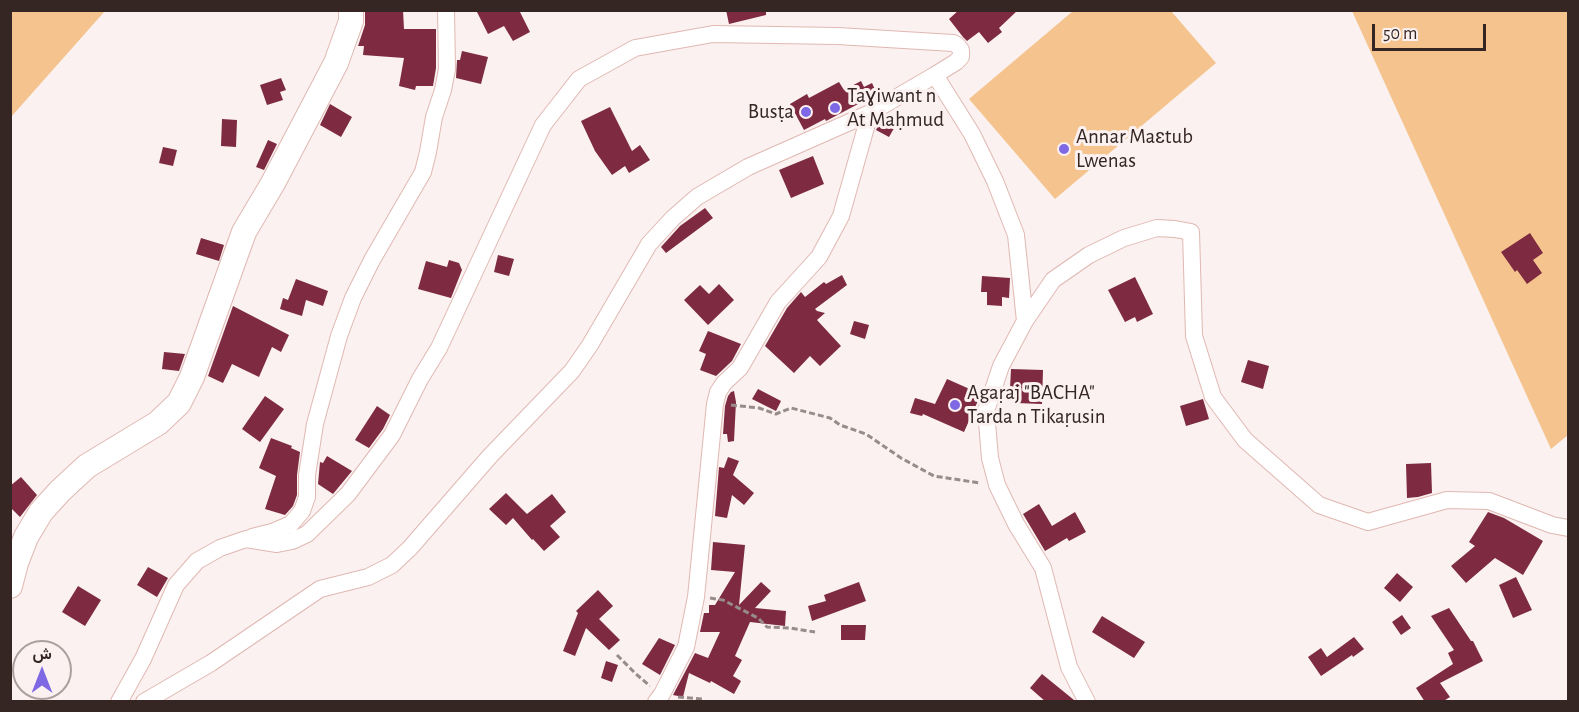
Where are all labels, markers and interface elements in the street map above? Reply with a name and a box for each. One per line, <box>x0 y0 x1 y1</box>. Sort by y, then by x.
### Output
scale bar <box>1375 12 1489 50</box>
text: 50 m <box>1383 25 1417 43</box>
place label: Taɣiwant n At Maḥmud <box>847 83 944 133</box>
place label: Busṭa <box>748 99 794 125</box>
marker: Taɣiwant n At Maḥmud <box>828 101 842 115</box>
marker: Busṭa <box>799 105 813 119</box>
place label: Annar Maɛtub Lwenas <box>1076 124 1193 174</box>
marker: Annar Maɛtub Lwenas <box>1057 142 1071 156</box>
place label: Agaṛaj "BACHA" Tarda n Tikaṛusin <box>967 380 1106 430</box>
marker: Agaṛaj "BACHA" Tarda n Tikaṛusin <box>948 398 962 412</box>
north arrow <box>12 640 72 700</box>
text: ش <box>32 646 52 662</box>

